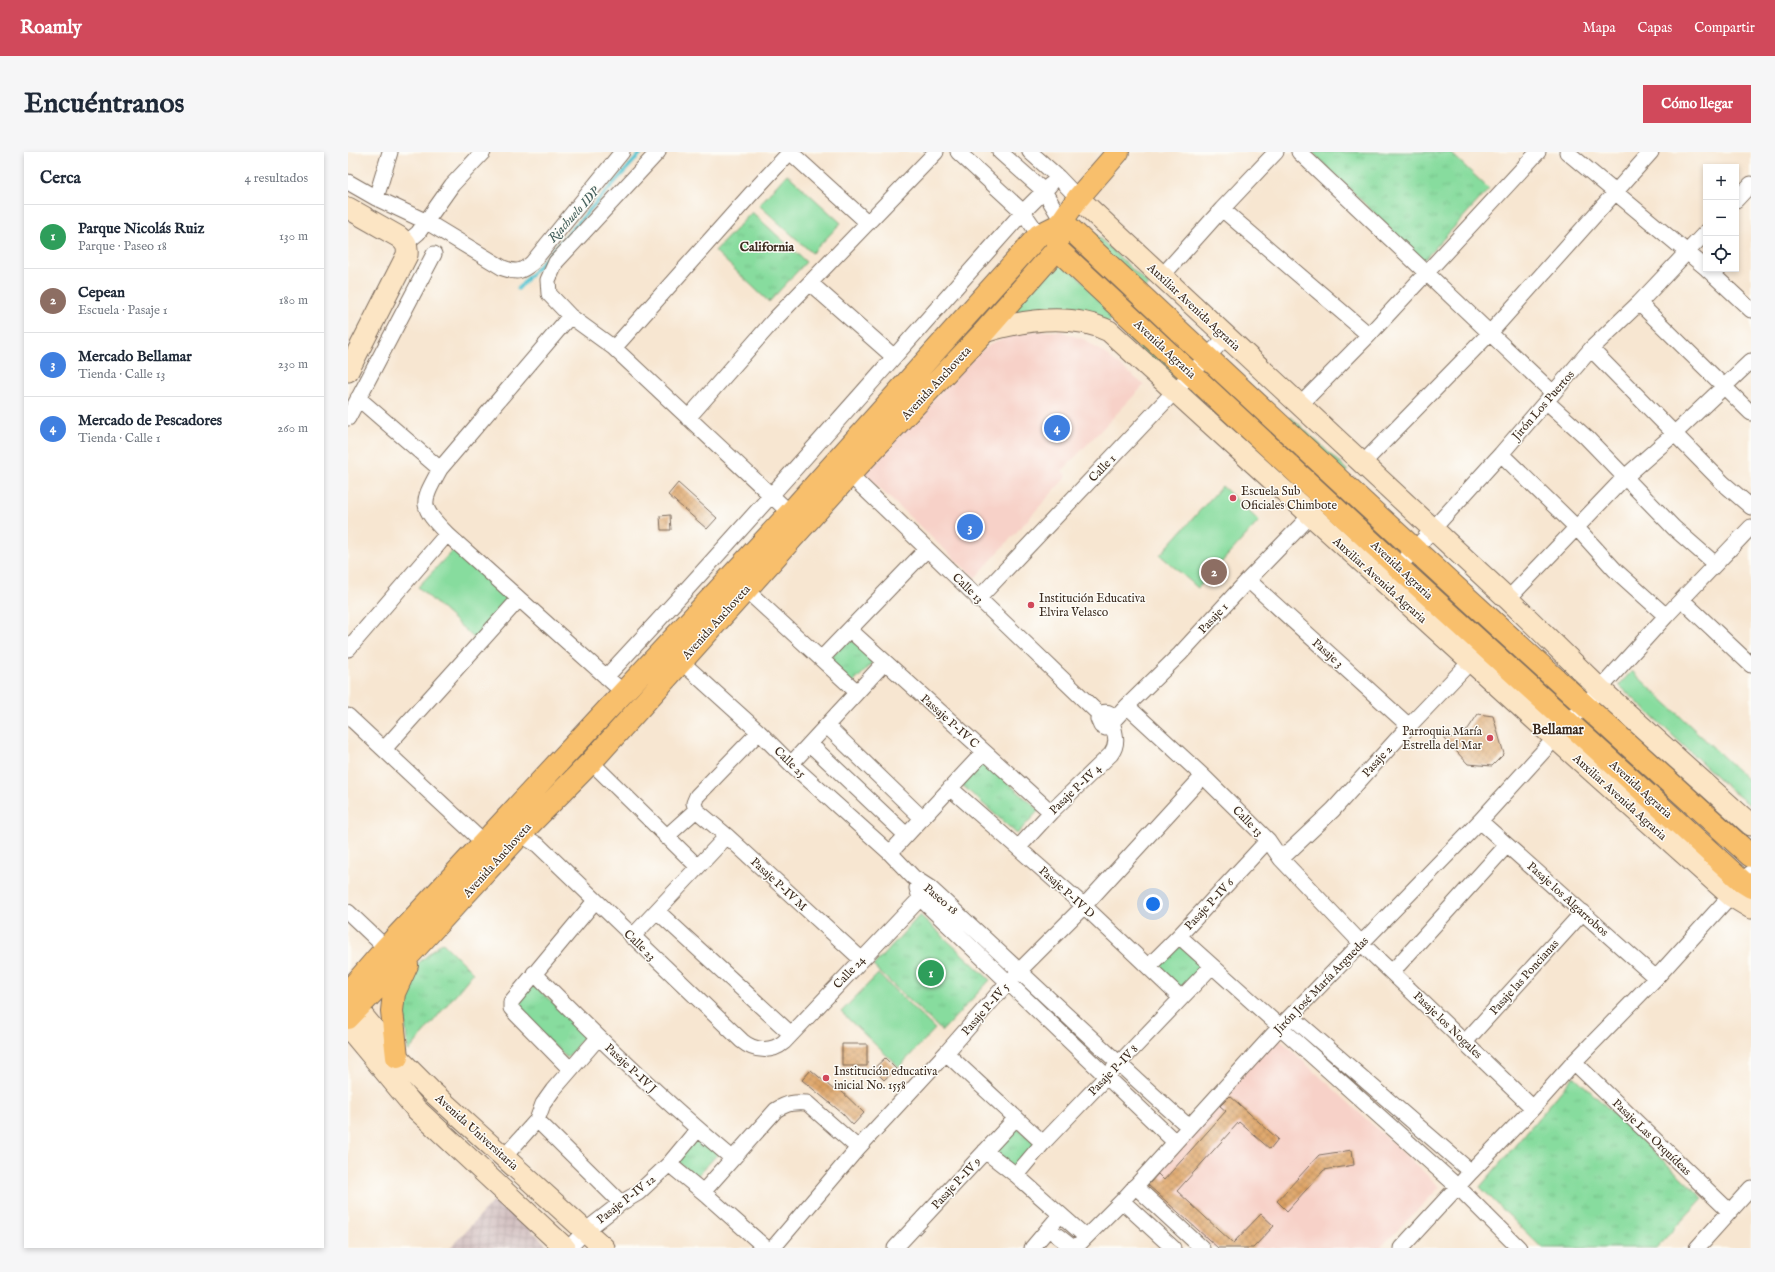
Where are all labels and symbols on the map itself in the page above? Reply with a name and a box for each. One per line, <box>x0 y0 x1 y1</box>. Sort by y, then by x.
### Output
water label: Riachuelo IDP <box>544 182 605 247</box>
district label: California <box>740 239 795 256</box>
street label: Auxiliar Avenida Agraria <box>1145 260 1243 354</box>
street label: Avenida Agraria <box>1131 317 1199 381</box>
street label: Avenida Anchoveta <box>898 343 975 424</box>
street label: Jirón Los Puertos <box>1508 367 1579 445</box>
pin: 4 <box>1044 413 1070 443</box>
street label: Calle 1 <box>1086 451 1119 485</box>
place label: Escuela Sub Oficiales Chimbote <box>1241 484 1337 513</box>
marker: Escuela Sub Oficiales Chimbote <box>1228 493 1238 503</box>
pin: 3 <box>957 512 983 542</box>
street label: Auxiliar Avenida Agraria <box>1329 533 1430 627</box>
street label: Avenida Agraria <box>1367 537 1436 603</box>
pin: 2 <box>1201 557 1227 587</box>
street label: Calle 13 <box>949 570 986 607</box>
street label: Avenida Anchoveta <box>678 581 754 663</box>
place label: Institución Educativa Elvira Velasco <box>1039 591 1146 620</box>
marker: Institución Educativa Elvira Velasco <box>1026 600 1036 610</box>
street label: Pasaje 1 <box>1195 600 1231 637</box>
street label: Pasaje 3 <box>1309 635 1346 671</box>
street label: Passaje P-IV C <box>917 691 982 752</box>
district label: Bellamar <box>1532 721 1585 739</box>
place label: Parroquia María Estrella del Mar <box>1402 724 1483 753</box>
marker: Parroquia María Estrella del Mar <box>1485 733 1495 743</box>
street label: Pasaje 2 <box>1359 742 1396 780</box>
street label: Calle 25 <box>771 744 809 782</box>
street label: Auxiliar Avenida Agraria <box>1569 750 1670 844</box>
street label: Avenida Agraria <box>1605 757 1676 822</box>
street label: Pasaje P-IV 4 <box>1046 761 1105 818</box>
street label: Calle 13 <box>1229 803 1266 840</box>
street label: Avenida Anchoveta <box>459 819 535 901</box>
street label: Pasaje P-IV M <box>747 854 810 914</box>
street label: Pasaje los Algarrobos <box>1524 859 1611 940</box>
street label: Pasaje P-IV D <box>1036 863 1098 922</box>
street label: Pasaje P-IV 6 <box>1182 875 1238 933</box>
street label: Paseo 18 <box>921 881 961 918</box>
your location <box>1143 894 1163 914</box>
street label: Calle 23 <box>621 927 659 964</box>
street label: Jirón José María Arguedas <box>1270 933 1373 1039</box>
street label: Pasaje las Poncianas <box>1486 936 1562 1018</box>
street label: Calle 24 <box>830 953 869 992</box>
pin: 1 <box>918 958 944 988</box>
street label: Pasaje P-IV 5 <box>958 979 1013 1039</box>
street label: Pasaje los Nogales <box>1410 989 1485 1062</box>
street label: Pasaje P-IV J <box>601 1041 660 1097</box>
street label: Pasaje P-IV 8 <box>1085 1041 1142 1099</box>
place label: Institución educativa inicial No. 1558 <box>834 1064 938 1093</box>
marker: Institución educativa inicial No. 1558 <box>821 1073 831 1083</box>
street label: Avenida Universitaria <box>431 1091 522 1174</box>
street label: Pasaje Las Orquídeas <box>1608 1096 1694 1180</box>
street label: Pasaje P-IV 9 <box>928 1154 984 1213</box>
street label: Pasaje P-IV 12 <box>594 1172 659 1227</box>

